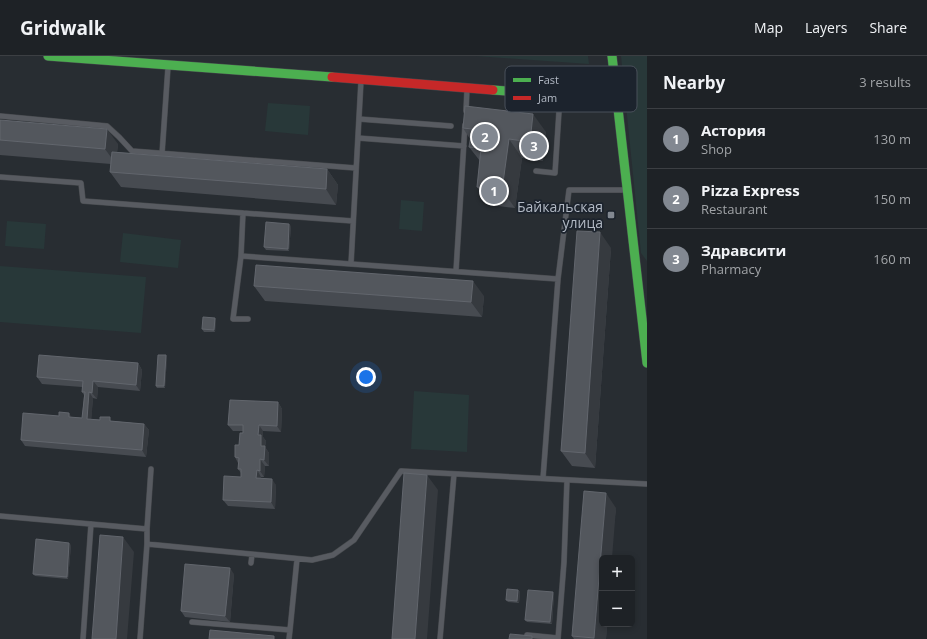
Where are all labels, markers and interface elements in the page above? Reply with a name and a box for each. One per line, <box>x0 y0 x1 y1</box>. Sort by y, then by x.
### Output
text: Gridwalk <box>20 15 106 41</box>
text: Map <box>754 18 783 37</box>
text: Layers <box>805 18 847 37</box>
text: Share <box>869 18 907 37</box>
legend <box>505 66 637 112</box>
text: Nearby <box>663 71 725 94</box>
text: Fast <box>538 72 559 87</box>
text: 3 results <box>859 73 911 91</box>
text: Jam <box>537 90 557 105</box>
text: Астория <box>701 120 766 140</box>
pin: 2 <box>472 122 498 152</box>
text: 1 <box>672 130 680 148</box>
text: 130 m <box>873 130 911 148</box>
pin: 3 <box>521 131 547 161</box>
text: Shop <box>701 140 732 158</box>
pin: 1 <box>481 176 507 206</box>
text: Pizza Express <box>701 180 800 200</box>
text: 2 <box>672 190 680 208</box>
text: 150 m <box>873 190 911 208</box>
place label: Байкальская улица <box>517 197 603 232</box>
text: Restaurant <box>701 200 768 218</box>
marker: Байкальская улица <box>606 210 616 220</box>
text: Здравсити <box>701 240 786 260</box>
text: 3 <box>672 250 680 268</box>
text: 160 m <box>873 250 911 268</box>
text: Pharmacy <box>701 260 761 278</box>
your location <box>356 367 376 387</box>
map controls <box>599 555 635 627</box>
button: + <box>599 555 635 591</box>
button: − <box>599 591 635 627</box>

